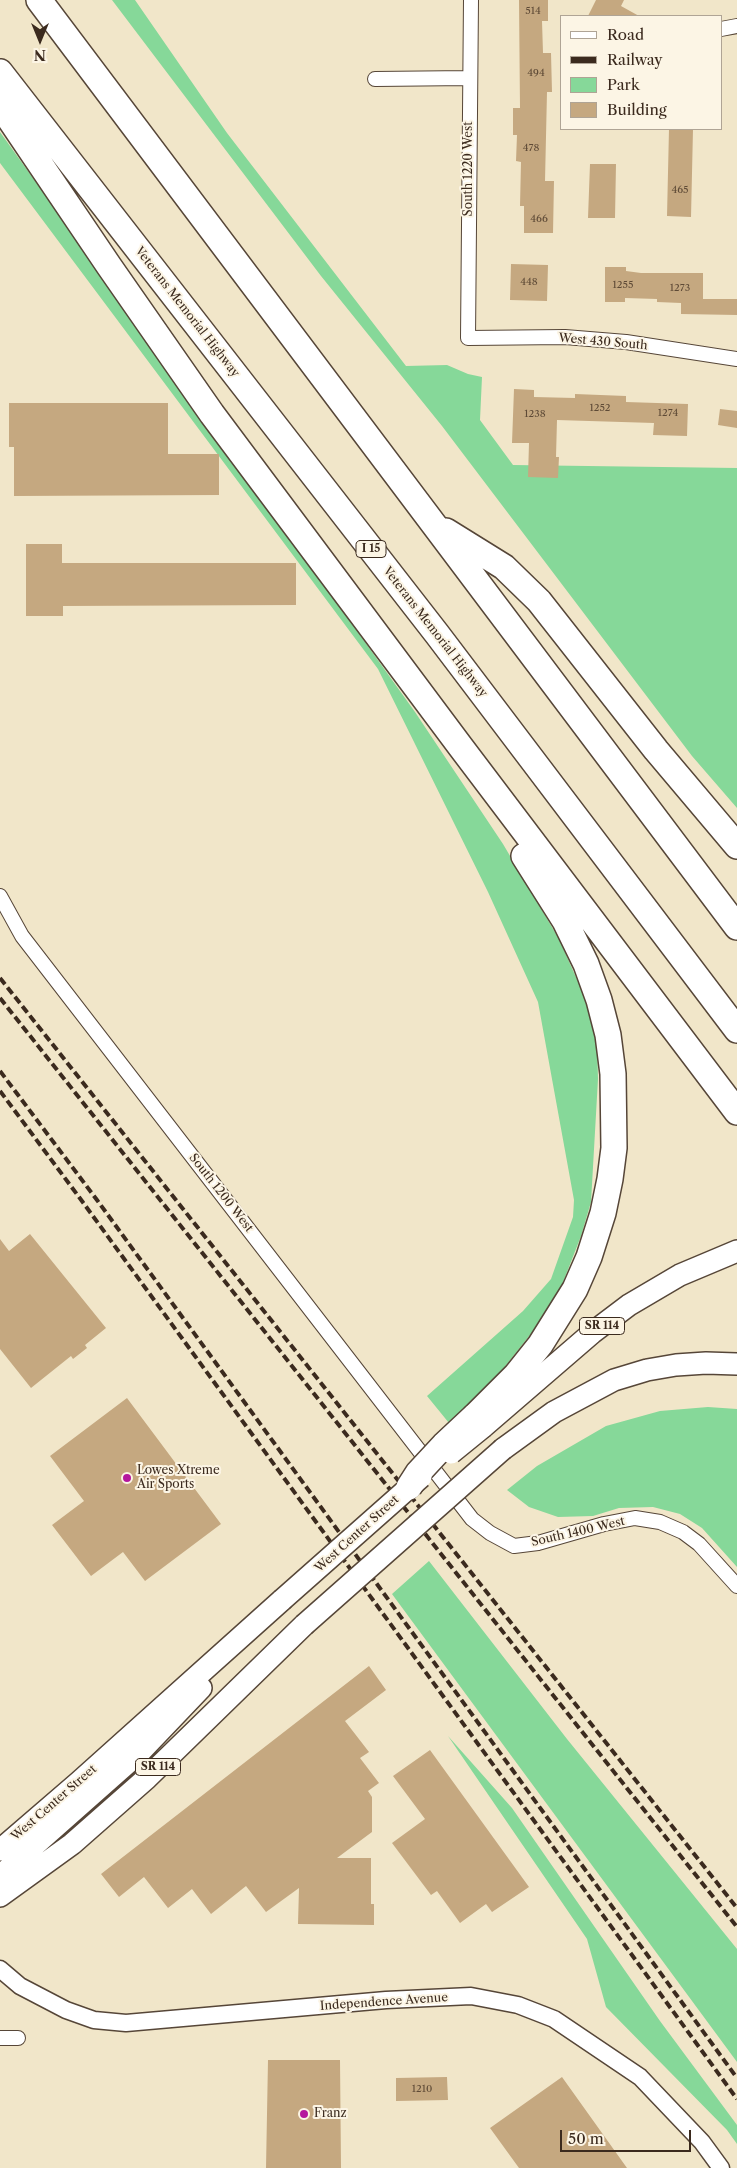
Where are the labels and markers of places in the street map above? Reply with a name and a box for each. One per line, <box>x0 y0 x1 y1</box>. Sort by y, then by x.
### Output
place label: Lowes Xtreme Air Sports <box>137 1464 220 1492</box>
marker: Lowes Xtreme Air Sports <box>121 1472 133 1484</box>
place label: Franz <box>314 2107 347 2121</box>
marker: Franz <box>298 2108 310 2120</box>

